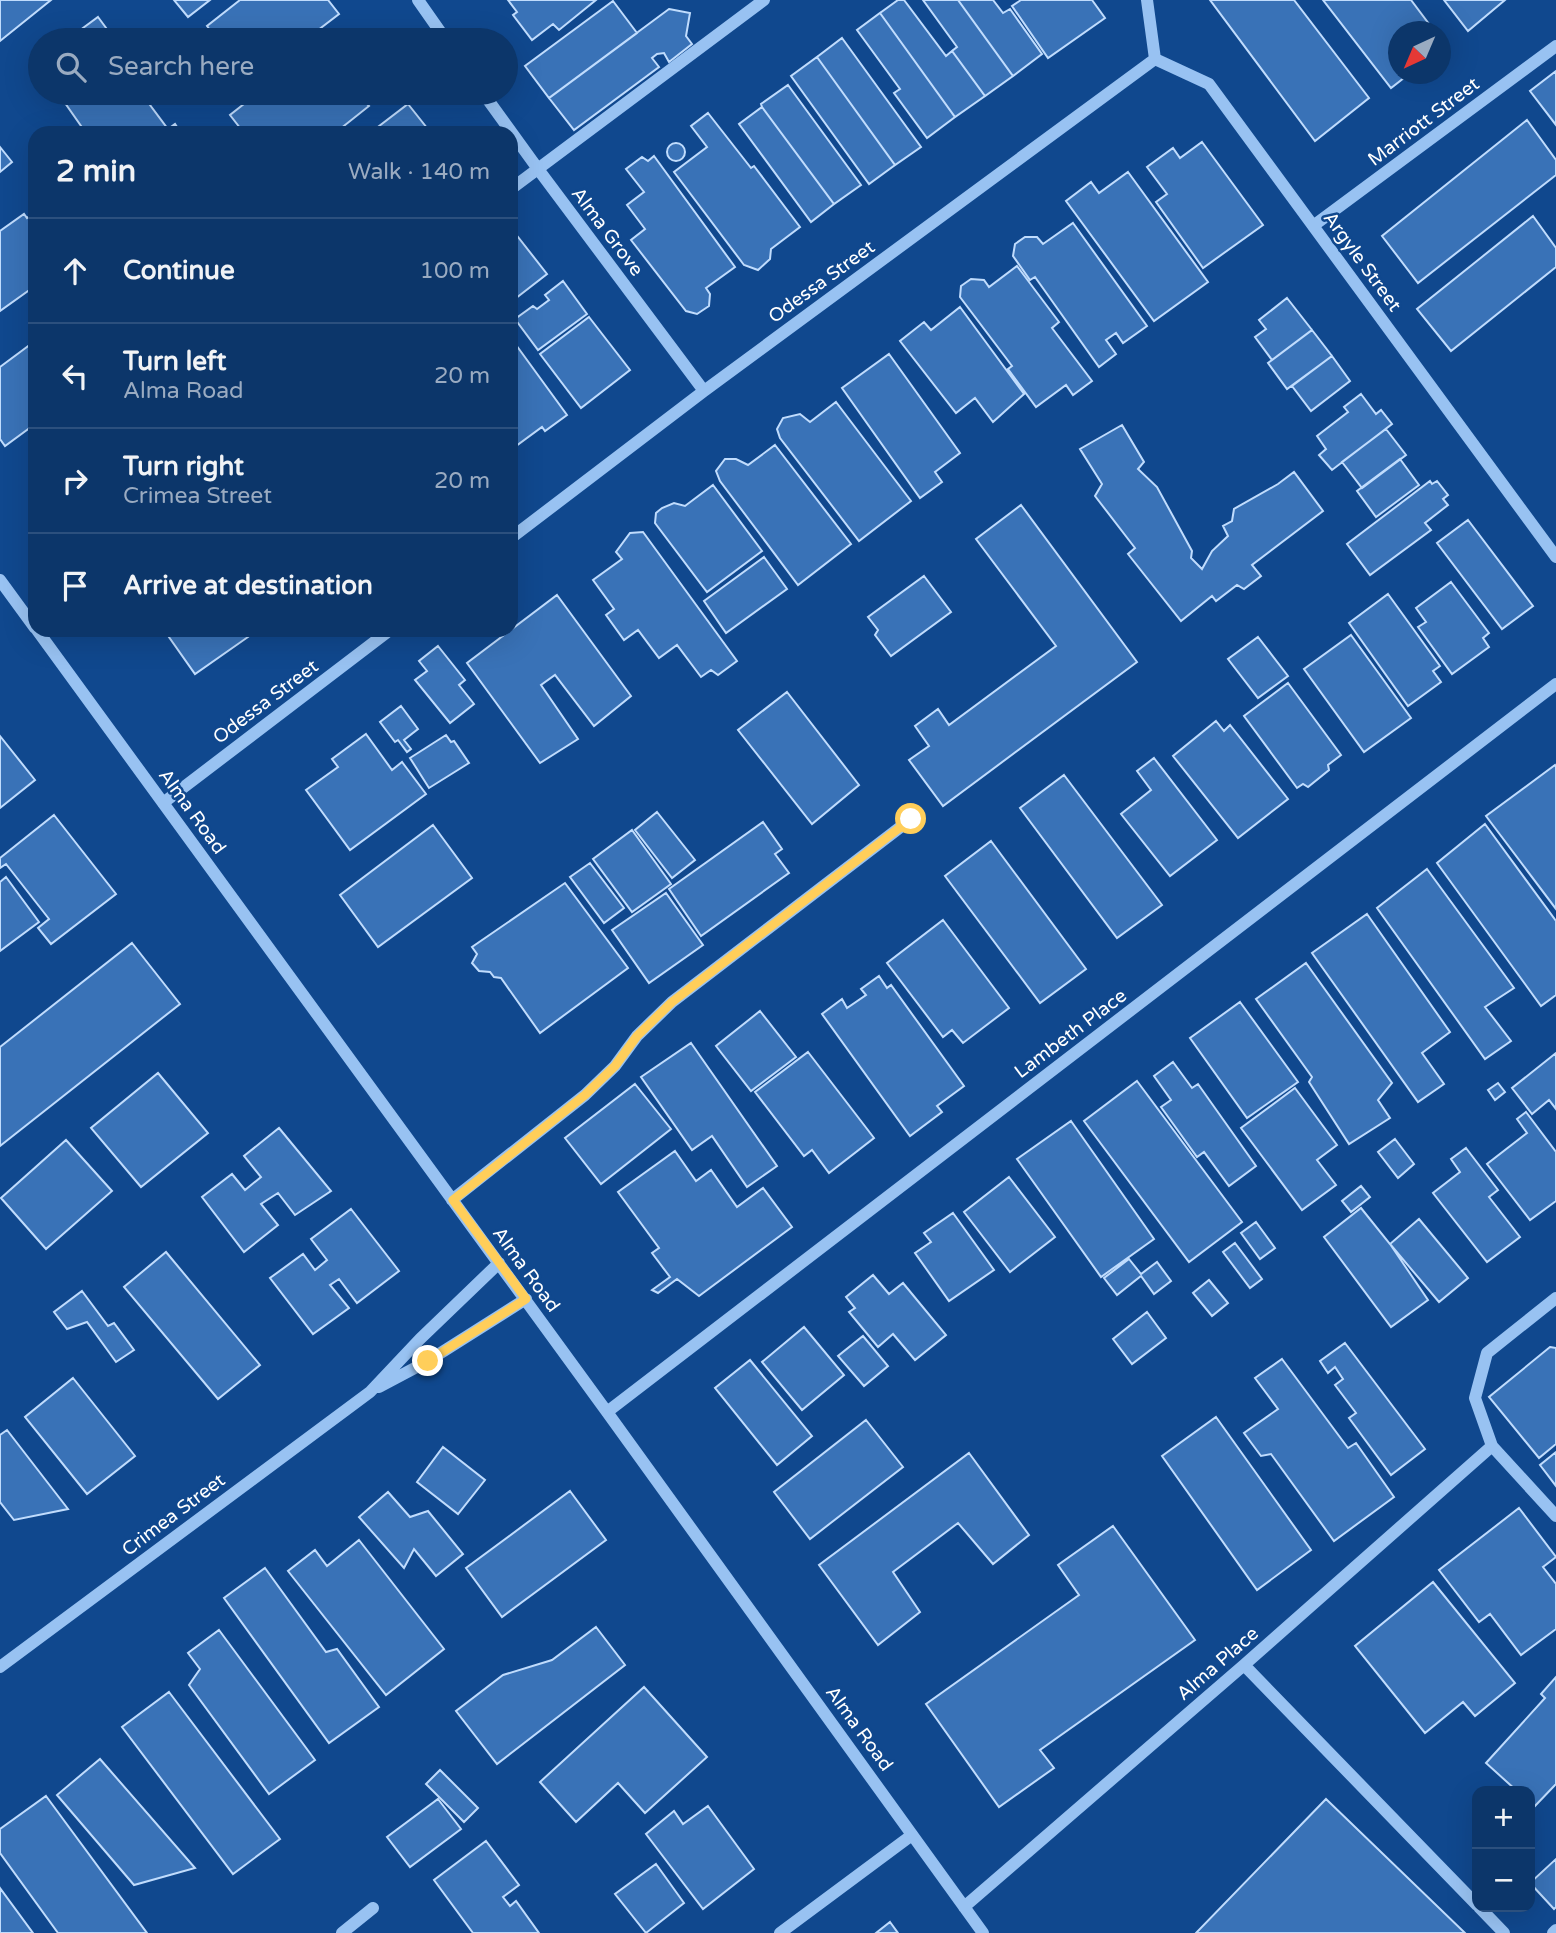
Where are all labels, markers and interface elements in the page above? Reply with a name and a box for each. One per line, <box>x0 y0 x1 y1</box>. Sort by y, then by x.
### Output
north arrow <box>1388 21 1451 84</box>
search box <box>28 28 518 105</box>
icon: search <box>52 48 90 86</box>
text: Search here <box>108 51 254 82</box>
street label: Marriott Street <box>1364 73 1484 171</box>
text: 2 min <box>56 153 136 190</box>
text: Walk · 140 m <box>348 158 490 186</box>
street label: Alma Grove <box>567 183 648 280</box>
street label: Argyle Street <box>1319 207 1406 316</box>
street label: Odessa Street <box>764 236 879 328</box>
icon: ahead <box>56 252 94 290</box>
text: Continue <box>123 255 235 286</box>
text: 100 m <box>420 257 490 285</box>
text: Turn left <box>123 346 226 377</box>
icon: left <box>56 357 94 395</box>
text: 20 m <box>434 362 490 390</box>
text: Alma Road <box>123 377 244 405</box>
text: Turn right <box>123 451 244 482</box>
icon: right <box>56 462 94 500</box>
text: 20 m <box>434 467 490 495</box>
text: Crimea Street <box>123 482 272 510</box>
icon: arrive <box>56 567 94 605</box>
text: Arrive at destination <box>123 570 373 601</box>
street label: Odessa Street <box>209 655 323 748</box>
street label: Alma Road <box>154 765 230 858</box>
route start <box>895 803 926 834</box>
street label: Lambeth Place <box>1010 985 1131 1083</box>
street label: Alma Road <box>488 1223 564 1316</box>
route end <box>412 1345 443 1376</box>
street label: Crimea Street <box>118 1469 229 1561</box>
street label: Alma Place <box>1172 1622 1263 1705</box>
street label: Alma Road <box>821 1682 897 1775</box>
map controls <box>1472 1786 1535 1912</box>
button: + <box>1472 1786 1535 1849</box>
button: − <box>1472 1849 1535 1912</box>

